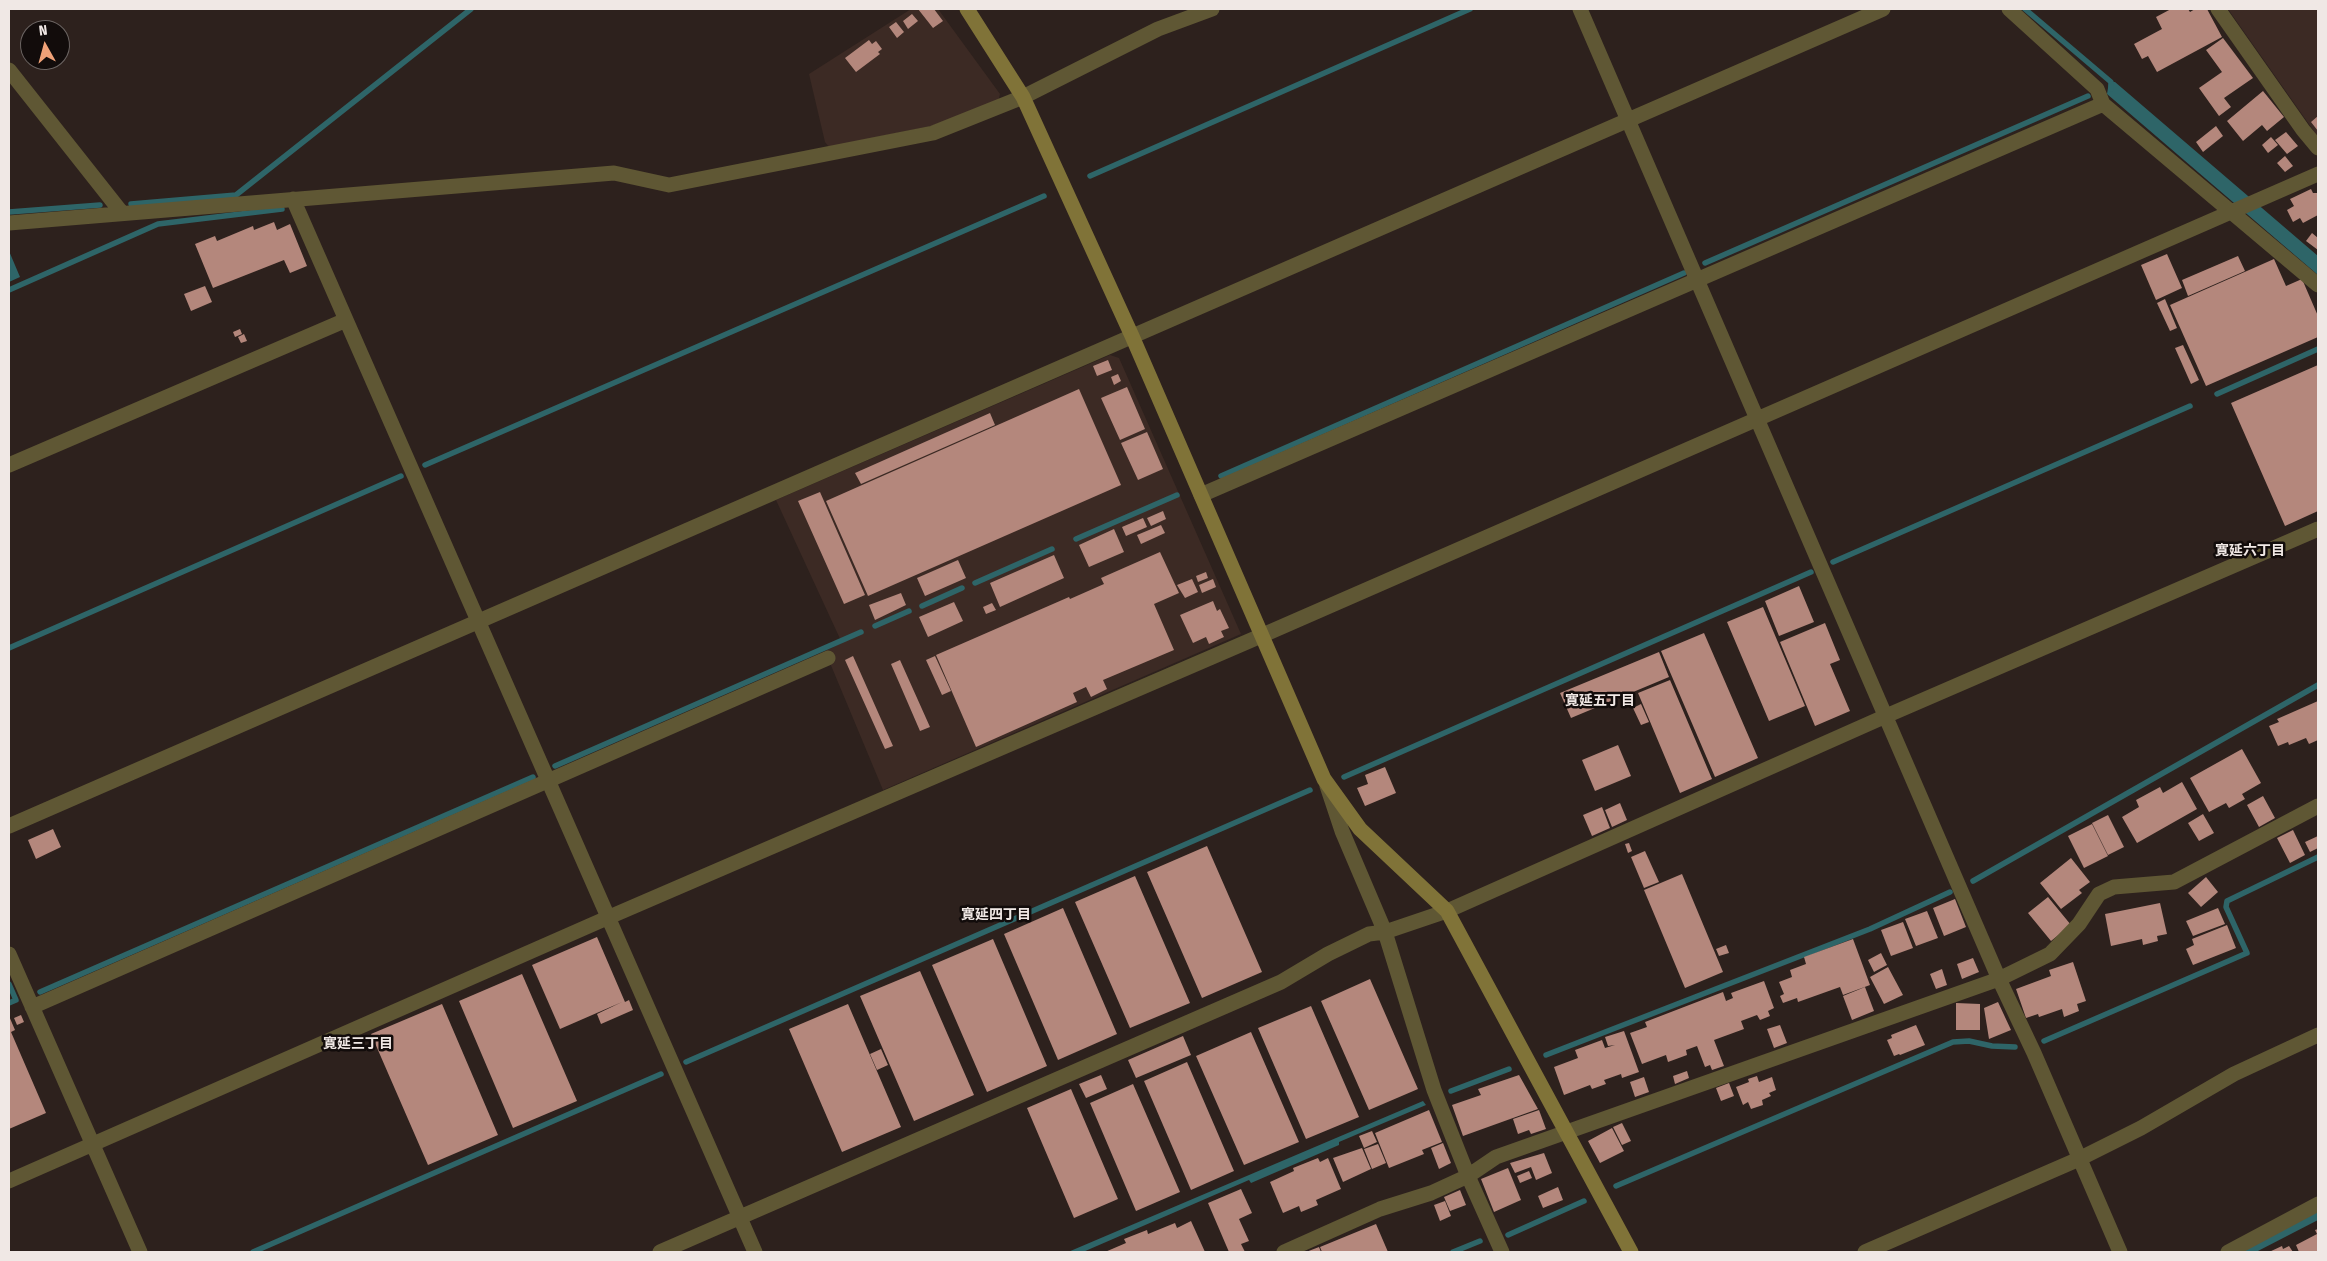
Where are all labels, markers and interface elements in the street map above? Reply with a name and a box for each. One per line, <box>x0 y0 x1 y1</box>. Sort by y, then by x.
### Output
north arrow <box>20 20 70 70</box>
text: N <box>38 22 48 40</box>
district label: 寛延六丁目 <box>2215 543 2285 559</box>
district label: 寛延五丁目 <box>1565 693 1635 709</box>
district label: 寛延四丁目 <box>961 907 1031 923</box>
district label: 寛延三丁目 <box>323 1036 393 1052</box>

